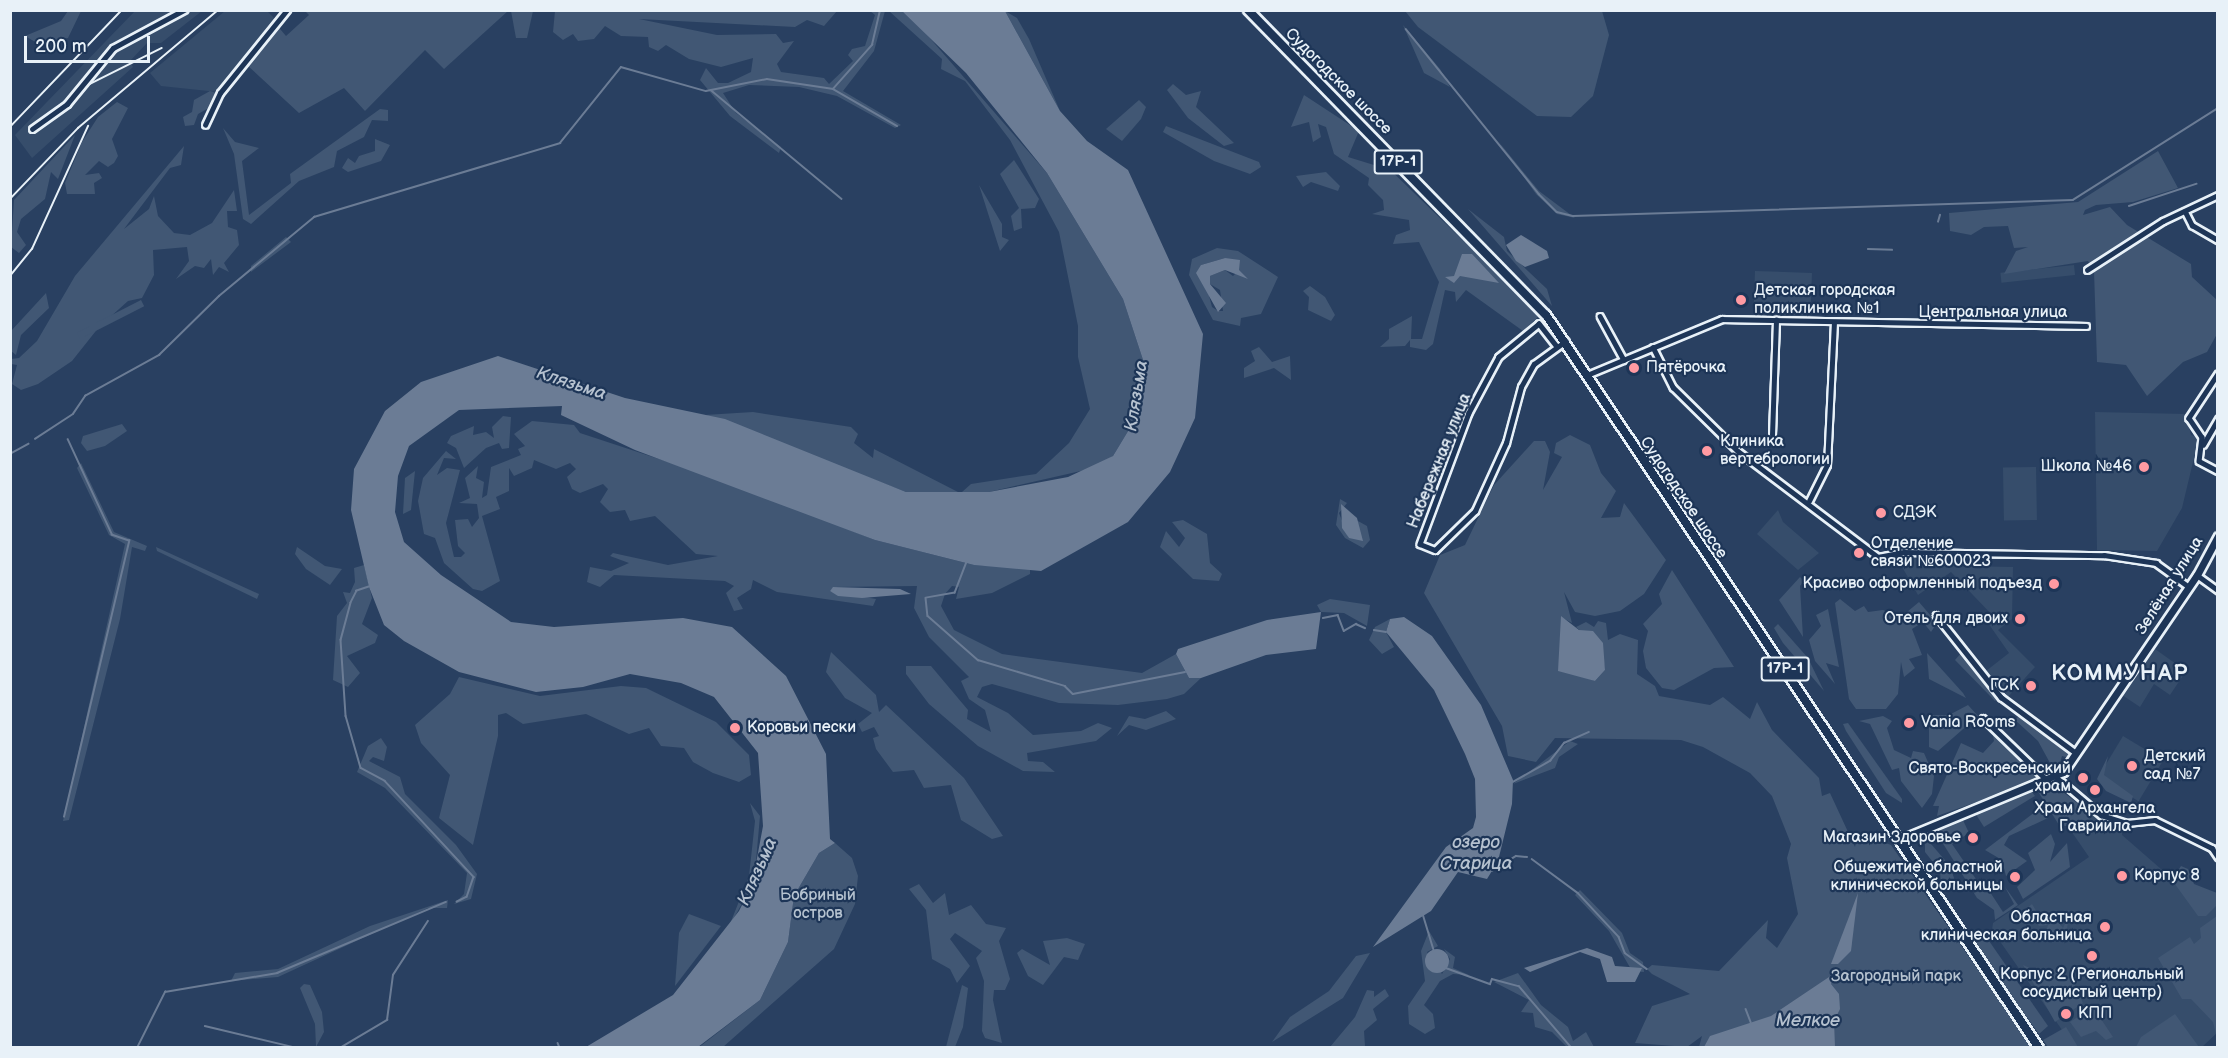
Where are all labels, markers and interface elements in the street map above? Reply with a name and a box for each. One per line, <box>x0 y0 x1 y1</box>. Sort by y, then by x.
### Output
scale bar <box>27 24 153 62</box>
street label: Судогодское шоссе <box>1281 25 1395 139</box>
text: 200 m <box>35 36 87 57</box>
road number: 17Р-1 <box>1372 150 1424 174</box>
place label: Детская городская поликлиника №1 <box>1754 281 1895 319</box>
marker: Детская городская поликлиника №1 <box>1732 291 1750 309</box>
street label: Центральная улица <box>1918 303 2068 323</box>
place label: Пятёрочка <box>1646 358 1726 378</box>
water label: Клязьма <box>1121 359 1153 433</box>
marker: Пятёрочка <box>1627 361 1641 375</box>
water label: Клязьма <box>533 363 609 405</box>
street label: Набережная улица <box>1404 391 1476 531</box>
place label: Клиника вертебрологии <box>1720 432 1830 470</box>
street label: Судогодское шоссе <box>1635 433 1731 563</box>
marker: Клиника вертебрологии <box>1698 442 1716 460</box>
place label: Школа №46 <box>2041 457 2132 477</box>
marker: Школа №46 <box>2137 460 2151 474</box>
place label: СДЭК <box>1893 503 1936 523</box>
marker: СДЭК <box>1874 506 1888 520</box>
street label: Зелёная улица <box>2132 533 2208 639</box>
place label: Отделение связи №600023 <box>1871 534 1991 572</box>
marker: Отделение связи №600023 <box>1852 546 1866 560</box>
place label: Красиво оформленный подъезд <box>1802 574 2042 594</box>
marker: Красиво оформленный подъезд <box>2047 577 2061 591</box>
place label: Отель для двоих <box>1884 609 2008 629</box>
marker: Отель для двоих <box>2013 612 2027 626</box>
road number: 17Р-1 <box>1760 657 1810 681</box>
district label: КОММУНАР <box>2051 661 2189 687</box>
place label: ГСК <box>1990 676 2019 696</box>
marker: ГСК <box>2024 679 2038 693</box>
place label: Vania Rooms <box>1921 713 2016 733</box>
marker: Vania Rooms <box>1902 716 1916 730</box>
place label: Коровьи пески <box>747 718 856 738</box>
marker: Коровьи пески <box>728 721 742 735</box>
place label: Детский сад №7 <box>2144 747 2206 785</box>
place label: Свято-Воскресенский храм <box>1909 759 2071 797</box>
marker: Детский сад №7 <box>2125 759 2139 773</box>
marker: Свято-Воскресенский храм <box>2076 771 2090 785</box>
marker: Храм Архангела Гавриила <box>2088 783 2102 797</box>
place label: Храм Архангела Гавриила <box>2035 799 2155 837</box>
place label: Магазин Здоровье <box>1823 828 1961 848</box>
marker: Магазин Здоровье <box>1966 831 1980 845</box>
water label: озеро Старица <box>1440 833 1512 876</box>
water label: Клязьма <box>734 835 782 909</box>
place label: Общежитие областной клинической больницы <box>1831 858 2003 896</box>
place label: Корпус 8 <box>2134 866 2200 886</box>
marker: Корпус 8 <box>2115 869 2129 883</box>
marker: Общежитие областной клинической больницы <box>2008 870 2022 884</box>
park label: Бобриный остров <box>780 886 856 924</box>
place label: Областная клиническая больница <box>1921 908 2092 946</box>
marker: Областная клиническая больница <box>2096 918 2114 936</box>
marker: Корпус 2 (Региональный сосудистый центр) <box>2085 949 2099 963</box>
place label: Корпус 2 (Региональный сосудистый центр) <box>2000 965 2184 1003</box>
park label: Загородный парк <box>1831 967 1961 987</box>
place label: КПП <box>2078 1004 2112 1024</box>
marker: КПП <box>2059 1007 2073 1021</box>
water label: Мелкое <box>1776 1010 1840 1032</box>

